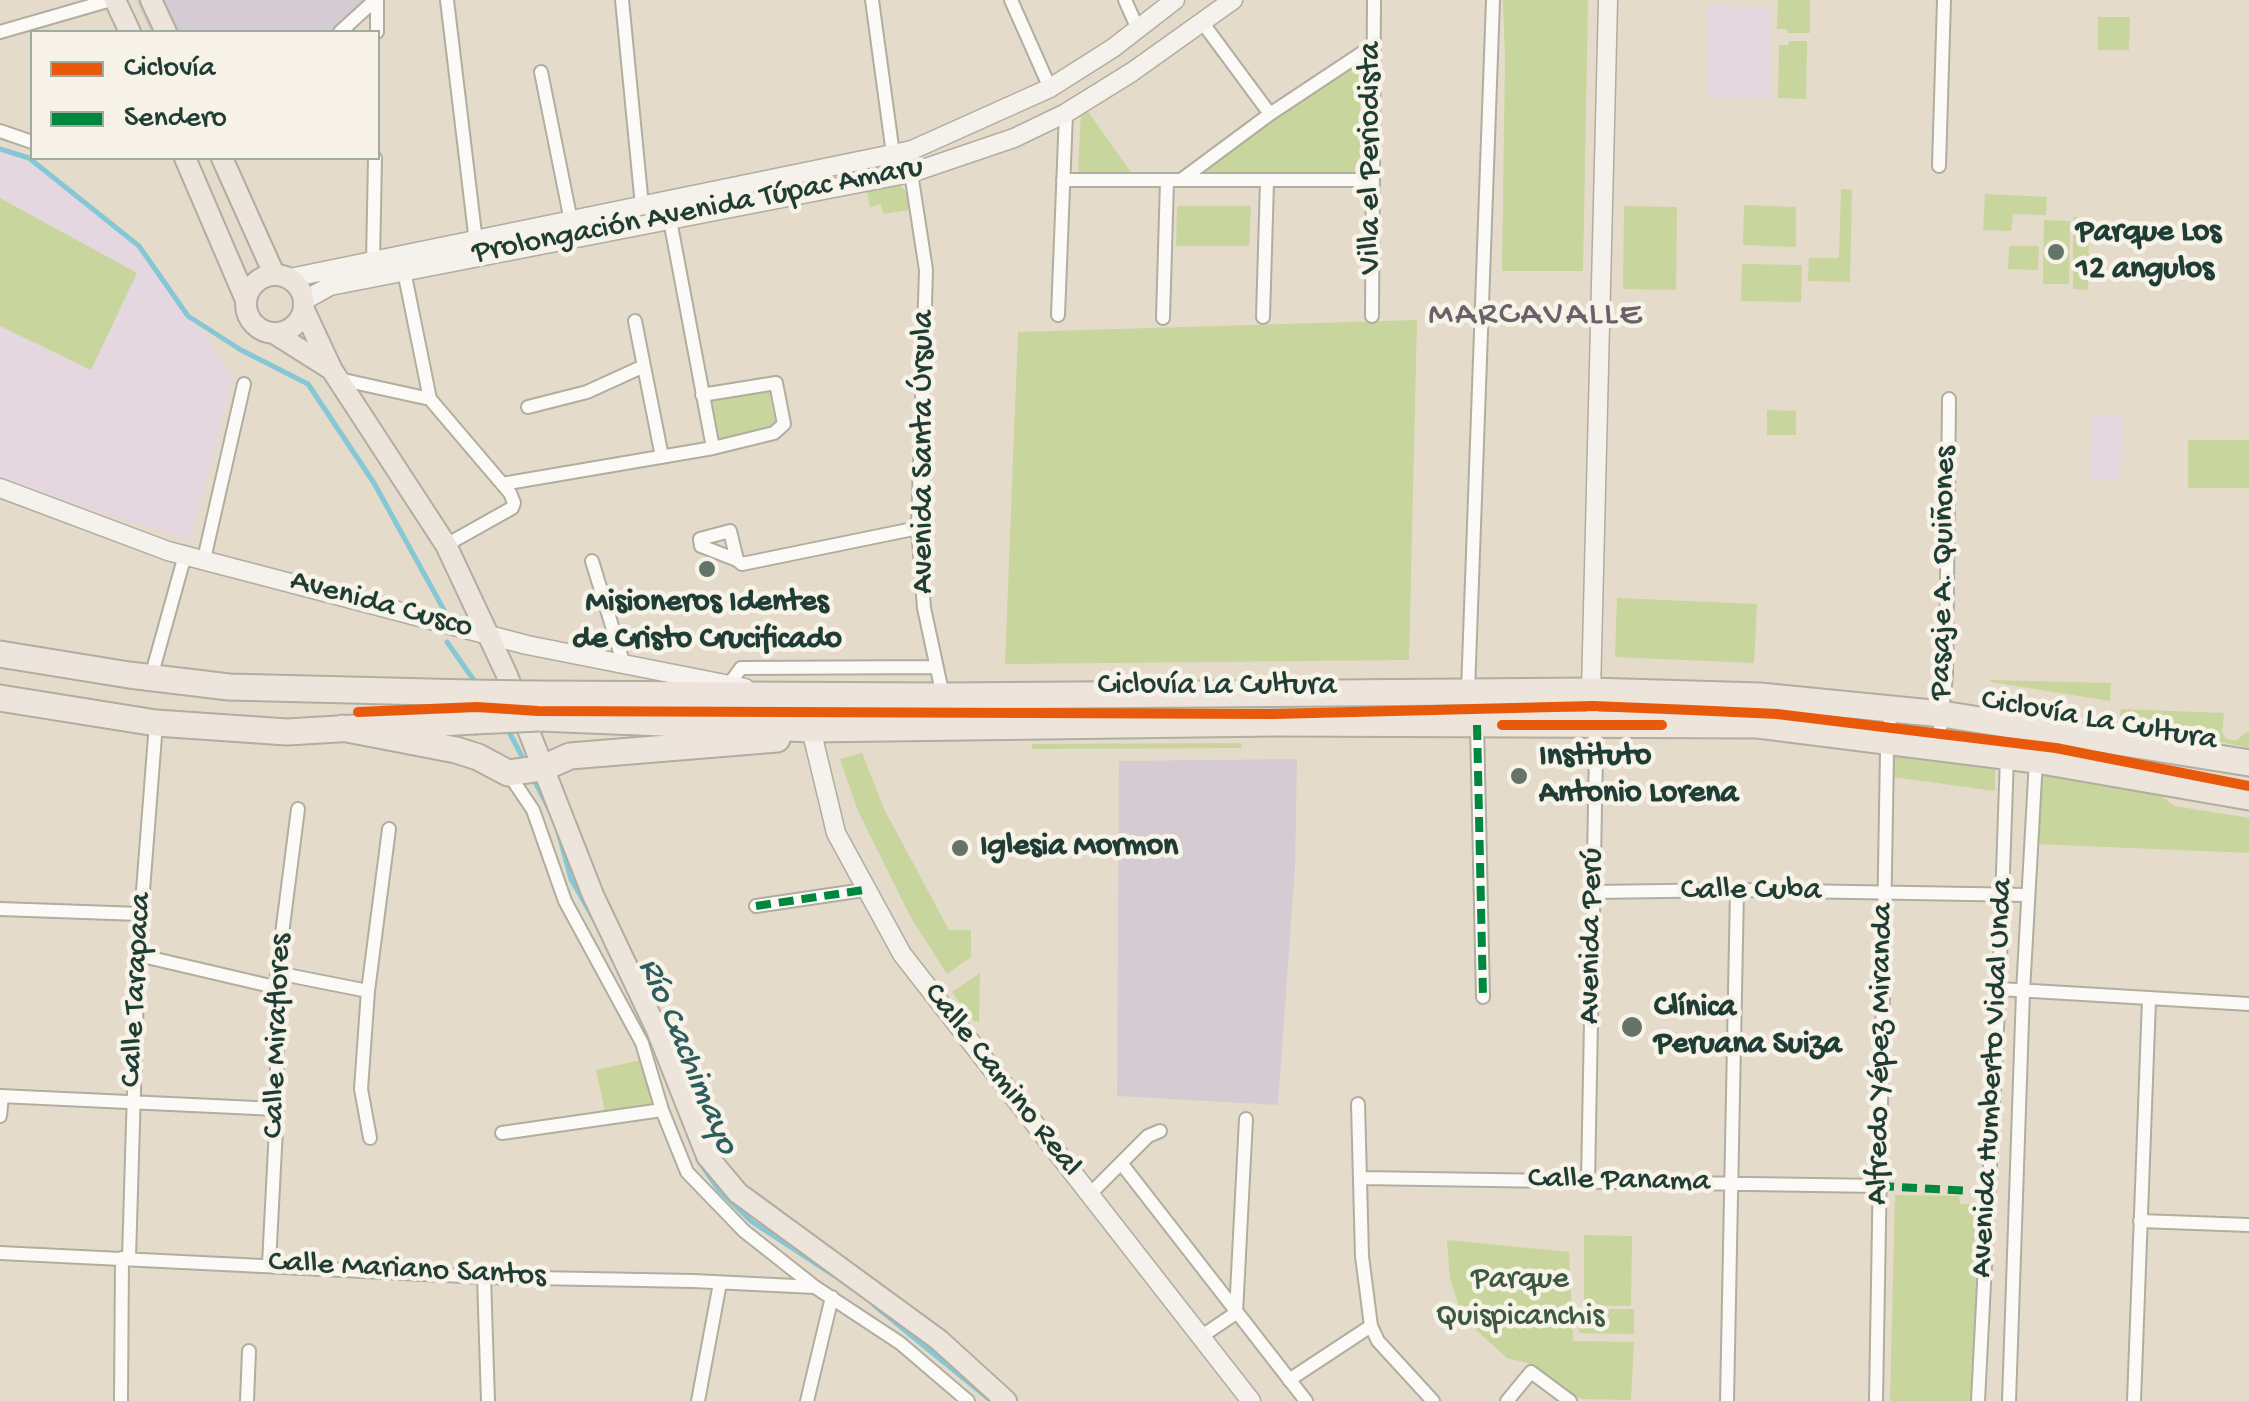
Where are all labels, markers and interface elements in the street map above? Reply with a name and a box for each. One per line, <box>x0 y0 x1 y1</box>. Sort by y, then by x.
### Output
legend <box>30 30 380 160</box>
street label: Villa el Periodista <box>1353 42 1391 274</box>
text: Ciclovía <box>124 52 216 87</box>
text: Sendero <box>124 102 227 137</box>
street label: Prolongación Avenida Túpac Amaru <box>469 149 927 275</box>
place label: Parque Los 12 angulos <box>2076 215 2221 290</box>
marker: Parque Los 12 angulos <box>2045 241 2067 263</box>
district label: MARCAVALLE <box>1428 296 1644 338</box>
street label: Avenida Santa Úrsula <box>906 310 944 594</box>
street label: Pasaje A. Quiñones <box>1924 446 1966 700</box>
marker: Misioneros Identes de Cristo Crucificado <box>696 558 718 580</box>
street label: Avenida Cusco <box>286 563 476 649</box>
place label: Misioneros Identes de Cristo Crucificado <box>572 585 842 660</box>
street label: Ciclovía La Cultura <box>1098 668 1336 706</box>
street label: Ciclovía La Cultura <box>1978 682 2220 762</box>
place label: Instituto Antonio Lorena <box>1539 739 1738 814</box>
marker: Instituto Antonio Lorena <box>1508 765 1530 787</box>
place label: Iglesia Mormon <box>980 829 1178 867</box>
marker: Iglesia Mormon <box>949 837 971 859</box>
street label: Avenida Perú <box>1572 848 1614 1024</box>
street label: Calle Cuba <box>1681 873 1821 911</box>
street label: Avenida Humberto Vidal Unda <box>1964 877 2024 1279</box>
street label: Calle Tarapaca <box>114 892 162 1088</box>
street label: Alfredo Yépez Miranda <box>1860 903 1904 1205</box>
street label: Calle Miraflores <box>256 933 302 1139</box>
water label: Río Cachimayo <box>626 953 746 1161</box>
street label: Calle Camino Real <box>913 976 1089 1186</box>
place label: Clínica Peruana Suiza <box>1654 990 1842 1065</box>
marker: Clínica Peruana Suiza <box>1619 1014 1645 1040</box>
street label: Calle Panama <box>1528 1161 1710 1203</box>
street label: Calle Mariano Santos <box>267 1245 547 1297</box>
park label: Parque Quispicanchis <box>1436 1262 1604 1337</box>

